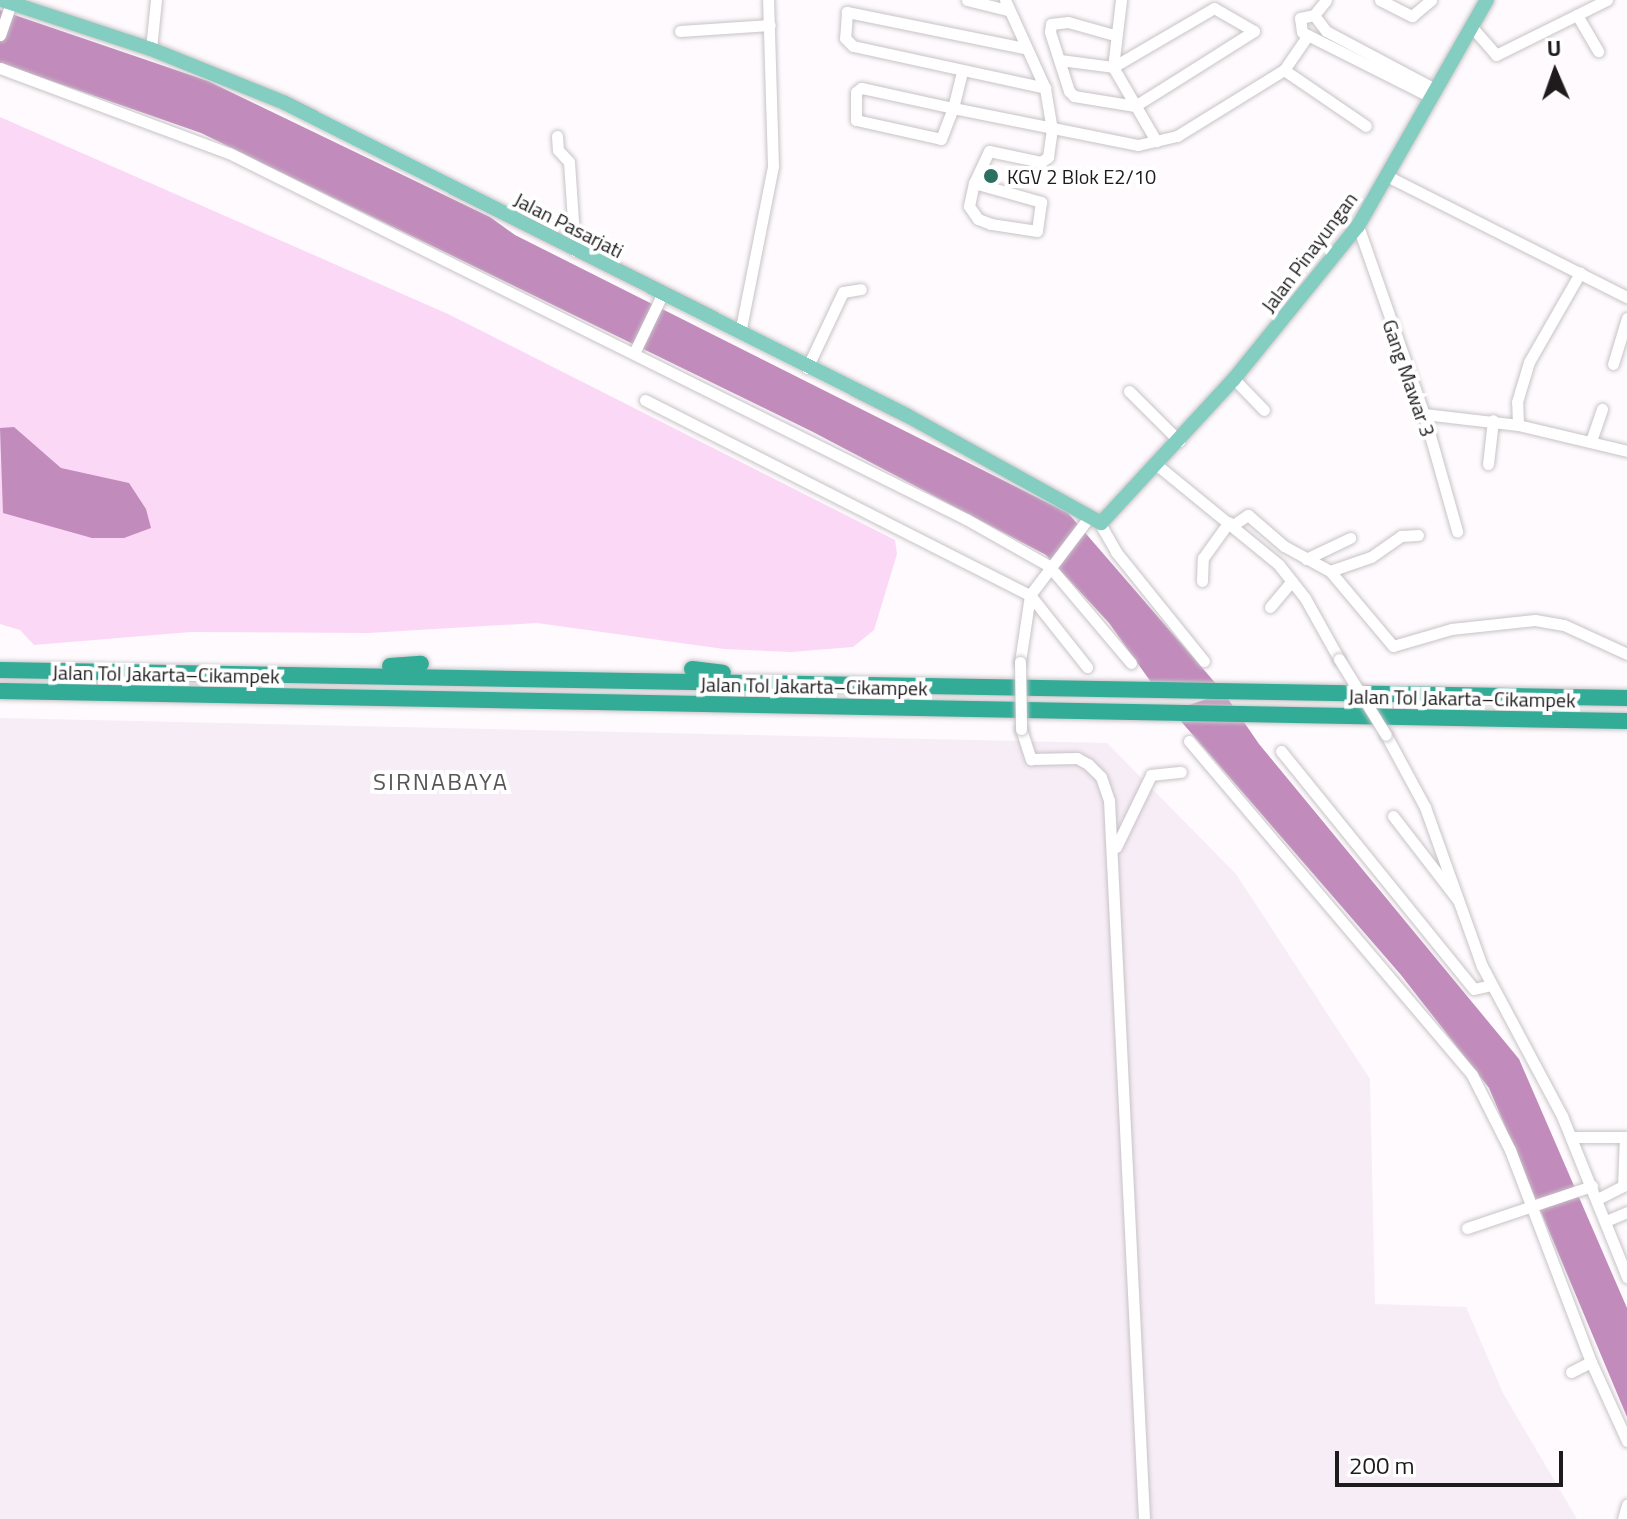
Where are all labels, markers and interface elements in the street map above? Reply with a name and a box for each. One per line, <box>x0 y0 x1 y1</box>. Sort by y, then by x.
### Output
text: U <box>1546 31 1562 65</box>
north arrow <box>1515 32 1595 112</box>
place label: KGV 2 Blok E2/10 <box>1007 164 1156 188</box>
marker: KGV 2 Blok E2/10 <box>982 167 1000 185</box>
street label: Jalan Pasarjati <box>510 187 628 263</box>
street label: Jalan Pinayungan <box>1256 187 1362 317</box>
street label: Gang Mawar 3 <box>1378 316 1440 440</box>
street label: Jalan Tol Jakarta–Cikampek <box>52 660 280 688</box>
street label: Jalan Tol Jakarta–Cikampek <box>700 672 928 700</box>
street label: Jalan Tol Jakarta–Cikampek <box>1348 684 1576 712</box>
district label: SIRNABAYA <box>373 768 509 796</box>
scale bar <box>1339 1435 1567 1485</box>
text: 200 m <box>1349 1447 1415 1483</box>

